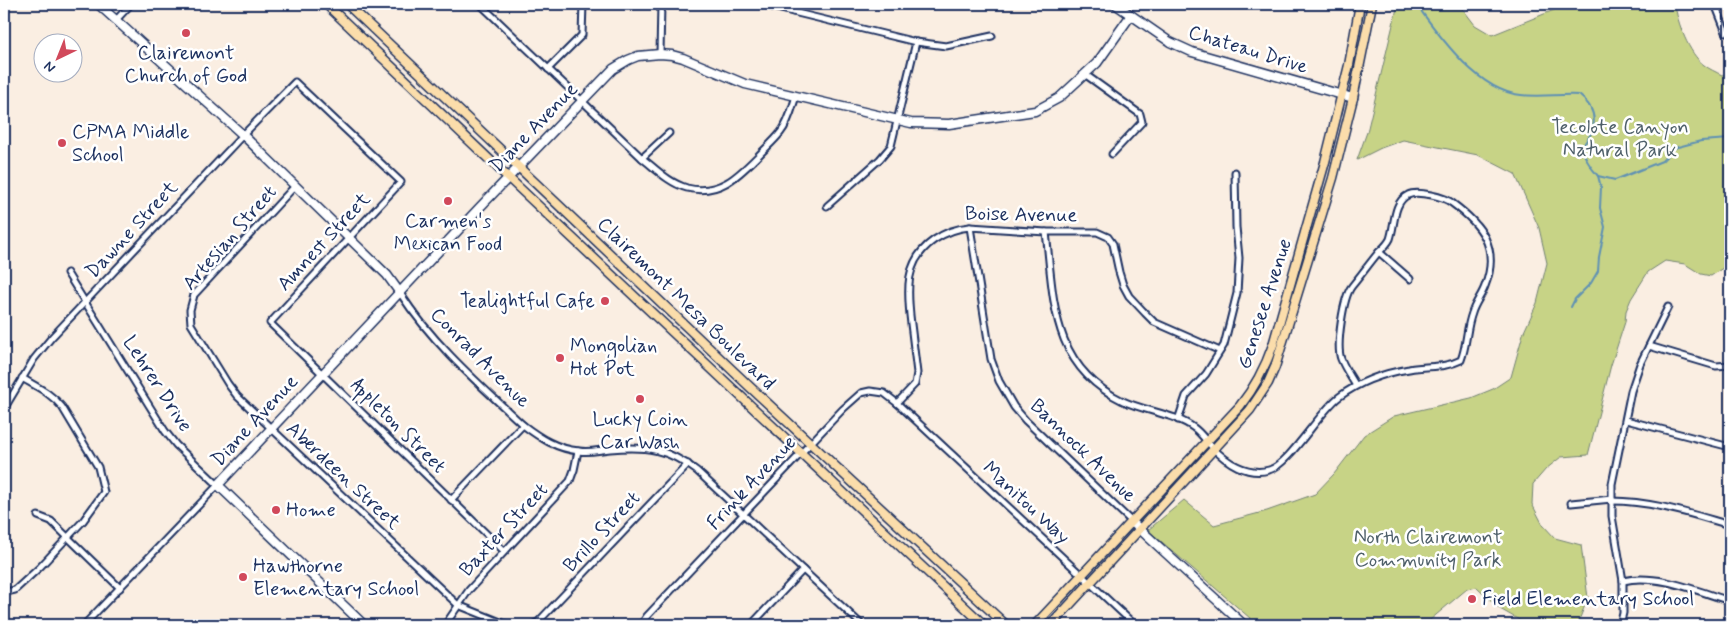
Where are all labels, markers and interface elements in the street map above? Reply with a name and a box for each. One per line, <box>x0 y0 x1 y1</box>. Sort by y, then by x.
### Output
street label: Chateau Drive <box>1185 19 1311 81</box>
marker: Clairemont Church of God <box>180 27 192 39</box>
north arrow <box>32 32 82 82</box>
place label: Clairemont Church of God <box>124 40 248 90</box>
text: N <box>40 57 59 77</box>
street label: Diane Avenue <box>484 77 584 179</box>
park label: Tecolote Canyon Natural Park <box>1551 114 1689 164</box>
place label: CPMA Middle School <box>72 119 190 169</box>
marker: CPMA Middle School <box>56 137 68 149</box>
street label: Dawne Street <box>80 175 184 285</box>
street label: Artesian Street <box>177 180 283 296</box>
street label: Amnest Street <box>271 187 377 297</box>
marker: Carmen's Mexican Food <box>442 195 454 207</box>
street label: Boise Avenue <box>965 201 1078 229</box>
place label: Carmen's Mexican Food <box>394 208 502 258</box>
street label: Clairemont Mesa Boulevard <box>591 211 781 397</box>
street label: Genesee Avenue <box>1231 235 1299 373</box>
place label: Tealightful Cafe <box>460 288 595 315</box>
marker: Tealightful Cafe <box>599 295 611 307</box>
street label: Conrad Avenue <box>424 302 536 414</box>
street label: Lehrer Drive <box>116 331 198 437</box>
place label: Mongolian Hot Pot <box>570 333 657 383</box>
marker: Mongolian Hot Pot <box>554 352 566 364</box>
street label: Diane Avenue <box>205 369 305 473</box>
street label: Appleton Street <box>344 372 452 480</box>
marker: Lucky Coin Car Wash <box>634 393 646 405</box>
street label: Bannock Avenue <box>1024 393 1142 509</box>
place label: Lucky Coin Car Wash <box>592 406 688 456</box>
street label: Aberdeen Street <box>280 416 406 536</box>
street label: Frink Avenue <box>701 430 803 536</box>
street label: Manitou Way <box>976 455 1076 551</box>
street label: Baxter Street <box>454 477 554 583</box>
street label: Brillo Street <box>557 486 647 578</box>
place label: Home <box>286 497 336 524</box>
marker: Home <box>270 504 282 516</box>
park label: North Clairemont Community Park <box>1354 524 1502 574</box>
place label: Hawthorne Elementary School <box>253 553 419 603</box>
marker: Hawthorne Elementary School <box>237 571 249 583</box>
place label: Field Elementary School <box>1482 586 1694 613</box>
marker: Field Elementary School <box>1466 593 1478 605</box>

